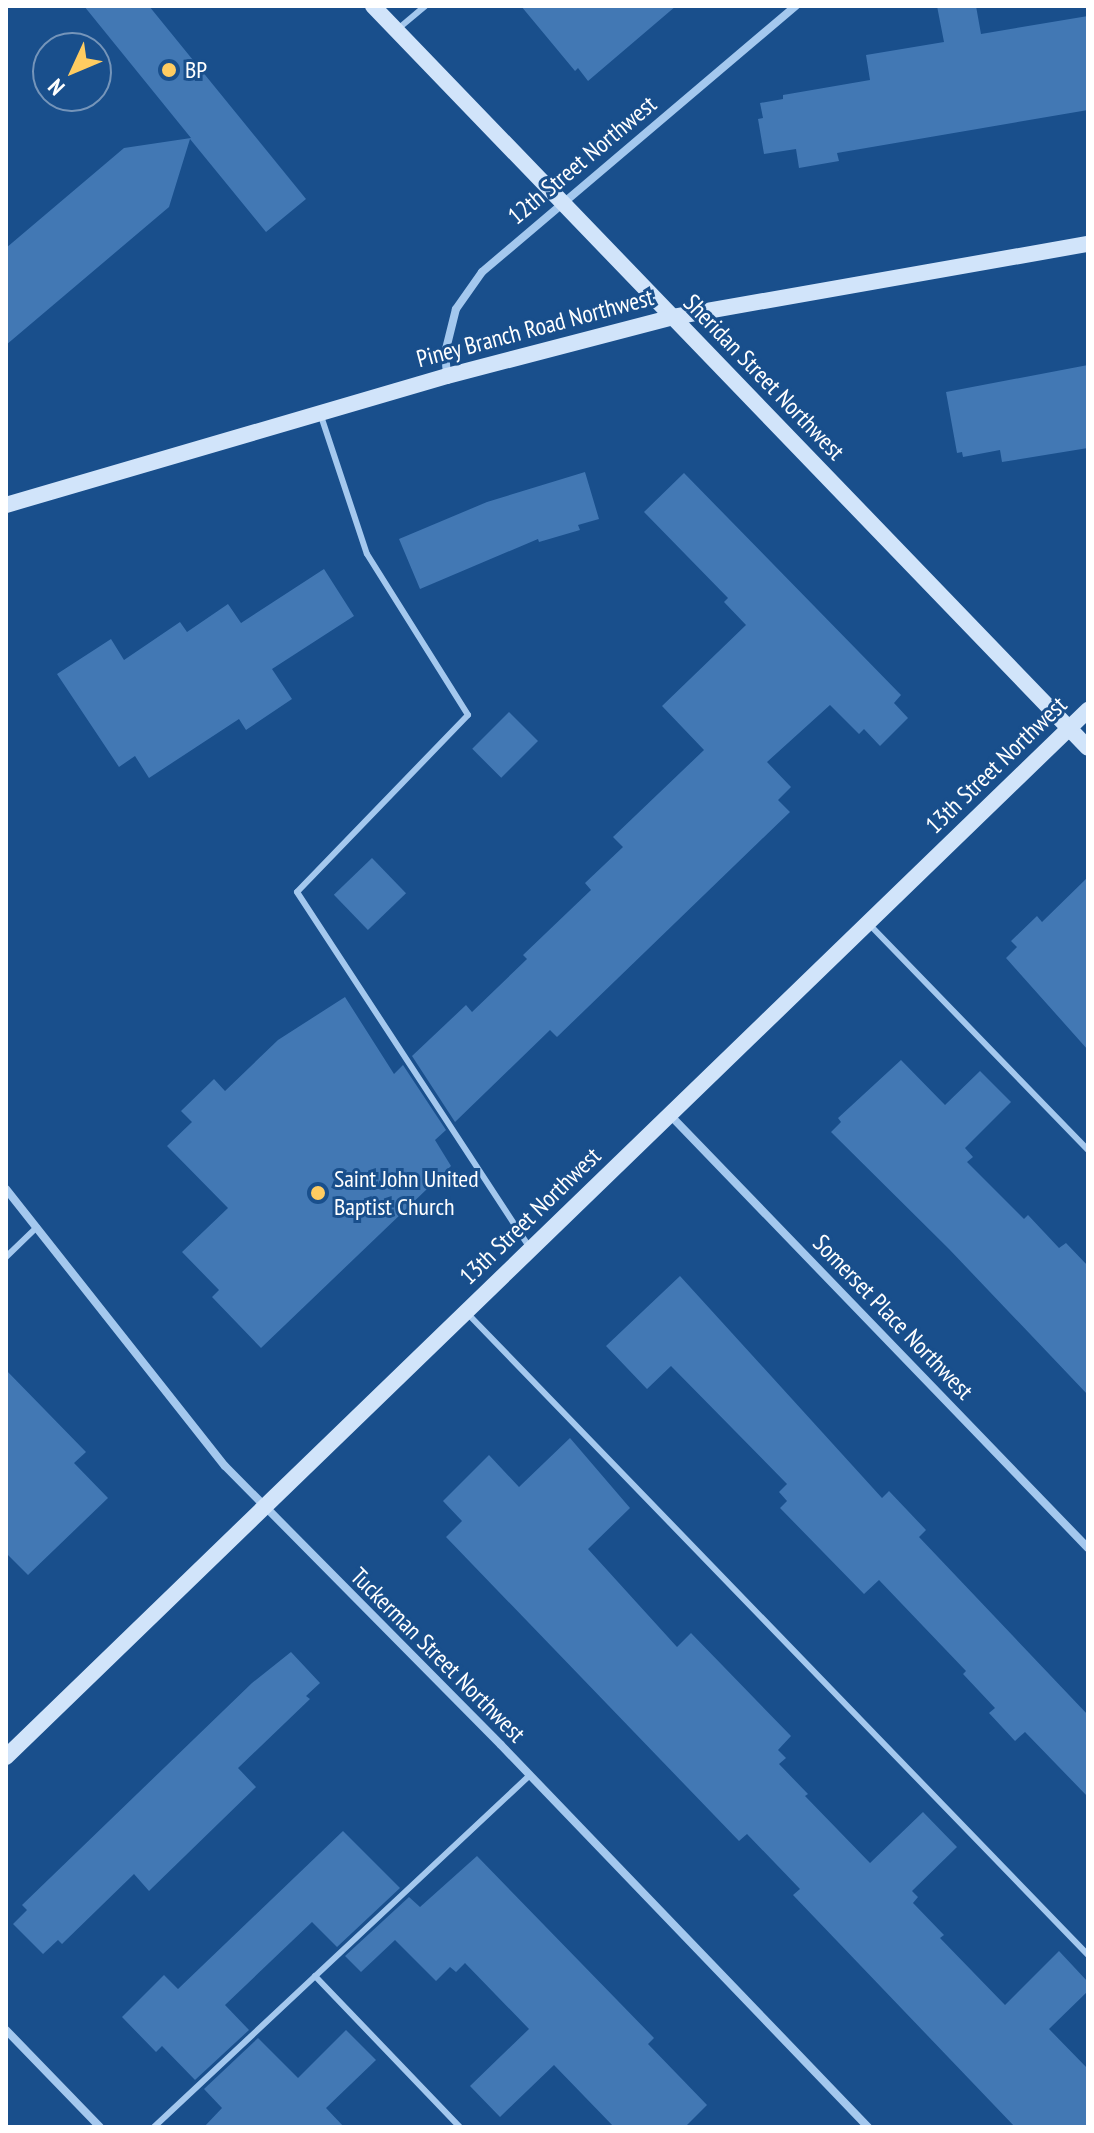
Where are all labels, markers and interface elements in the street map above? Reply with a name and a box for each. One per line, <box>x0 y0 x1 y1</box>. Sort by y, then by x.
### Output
north arrow <box>32 32 112 112</box>
place label: BP <box>185 56 207 84</box>
marker: BP <box>160 61 178 79</box>
text: N <box>42 73 70 101</box>
street label: 12th Street Northwest <box>502 90 662 230</box>
street label: Piney Branch Road Northwest <box>413 282 657 374</box>
street label: Sheridan Street Northwest <box>678 288 850 466</box>
street label: 13th Street Northwest <box>920 690 1072 840</box>
street label: 13th Street Northwest <box>454 1141 606 1291</box>
place label: Saint John United Baptist Church <box>334 1165 479 1221</box>
marker: Saint John United Baptist Church <box>309 1184 327 1202</box>
street label: Somerset Place Northwest <box>807 1229 979 1405</box>
street label: Tuckerman Street Northwest <box>345 1562 531 1748</box>

